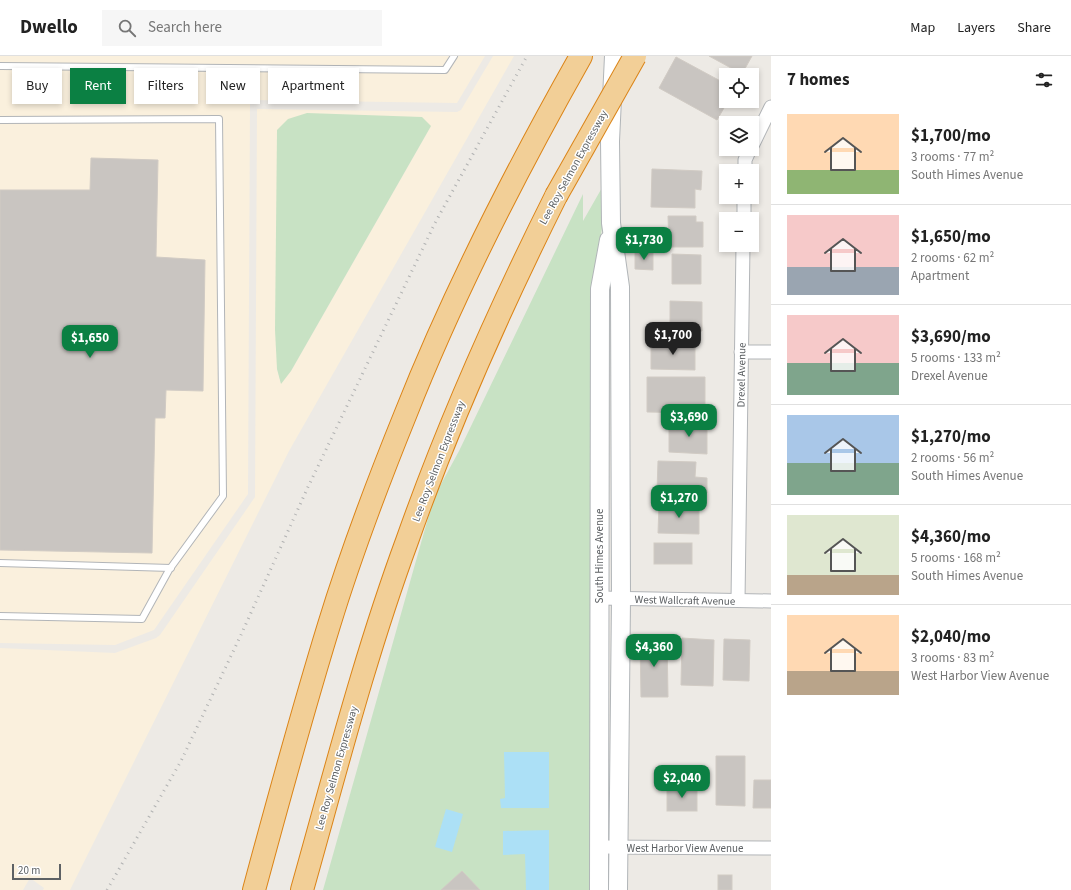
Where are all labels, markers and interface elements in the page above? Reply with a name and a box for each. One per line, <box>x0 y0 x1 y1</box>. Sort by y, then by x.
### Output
search box <box>102 10 382 46</box>
text: Dwello <box>20 14 78 41</box>
icon: search <box>116 17 138 39</box>
text: Search here <box>148 17 222 38</box>
text: Map <box>910 18 935 38</box>
text: Layers <box>957 18 995 38</box>
text: Share <box>1017 18 1051 38</box>
chip: Buy <box>12 68 62 104</box>
chip: Rent <box>70 68 126 104</box>
chip: Filters <box>134 68 198 104</box>
chip: New <box>206 68 260 104</box>
chip: Apartment <box>268 68 359 104</box>
map controls <box>719 68 759 252</box>
button: locate <box>719 68 759 108</box>
text: 7 homes <box>787 68 849 92</box>
icon: filters <box>1033 69 1055 91</box>
street label: Lee Roy Selmon Expressway <box>536 107 611 227</box>
button: layers <box>719 116 759 156</box>
text: $1,700/mo <box>911 124 991 148</box>
icon: home <box>819 130 867 178</box>
text: 3 rooms · 77 m² <box>911 148 994 166</box>
button: + <box>719 164 759 204</box>
text: South Himes Avenue <box>911 166 1023 184</box>
button: − <box>719 212 759 252</box>
text: $1,650/mo <box>911 225 991 249</box>
pin: $1,730 <box>611 227 677 261</box>
text: $1,730 <box>625 231 663 249</box>
icon: home <box>819 231 867 279</box>
text: 2 rooms · 62 m² <box>911 249 994 267</box>
text: Apartment <box>911 267 969 285</box>
pin: $1,700 <box>640 322 706 356</box>
pin: $1,650 <box>57 325 123 359</box>
text: $3,690/mo <box>911 325 991 349</box>
text: $1,700 <box>654 326 692 344</box>
text: $1,650 <box>71 329 109 347</box>
icon: home <box>819 331 867 379</box>
street label: Drexel Avenue <box>733 342 750 408</box>
text: 5 rooms · 133 m² <box>911 349 1001 367</box>
text: Drexel Avenue <box>911 367 988 385</box>
street label: Lee Roy Selmon Expressway <box>408 399 468 524</box>
pin: $3,690 <box>656 404 722 438</box>
text: $3,690 <box>670 408 708 426</box>
text: $1,270/mo <box>911 425 991 449</box>
icon: home <box>819 431 867 479</box>
text: 2 rooms · 56 m² <box>911 449 994 467</box>
text: South Himes Avenue <box>911 467 1023 485</box>
pin: $1,270 <box>646 485 712 519</box>
text: $1,270 <box>660 489 698 507</box>
street label: South Himes Avenue <box>592 508 607 603</box>
text: $4,360/mo <box>911 525 991 549</box>
icon: home <box>819 531 867 579</box>
text: 5 rooms · 168 m² <box>911 549 1001 567</box>
text: South Himes Avenue <box>911 567 1023 585</box>
street label: West Wallcraft Avenue <box>634 592 736 609</box>
text: $2,040/mo <box>911 625 991 649</box>
icon: home <box>819 631 867 679</box>
pin: $4,360 <box>621 634 687 668</box>
text: $4,360 <box>635 638 673 656</box>
text: 3 rooms · 83 m² <box>911 649 994 667</box>
text: West Harbor View Avenue <box>911 667 1049 685</box>
street label: Lee Roy Selmon Expressway <box>312 704 361 832</box>
pin: $2,040 <box>649 765 715 799</box>
text: $2,040 <box>663 769 701 787</box>
street label: West Harbor View Avenue <box>627 841 744 856</box>
scale bar <box>12 862 61 881</box>
text: 20 m <box>18 863 40 878</box>

